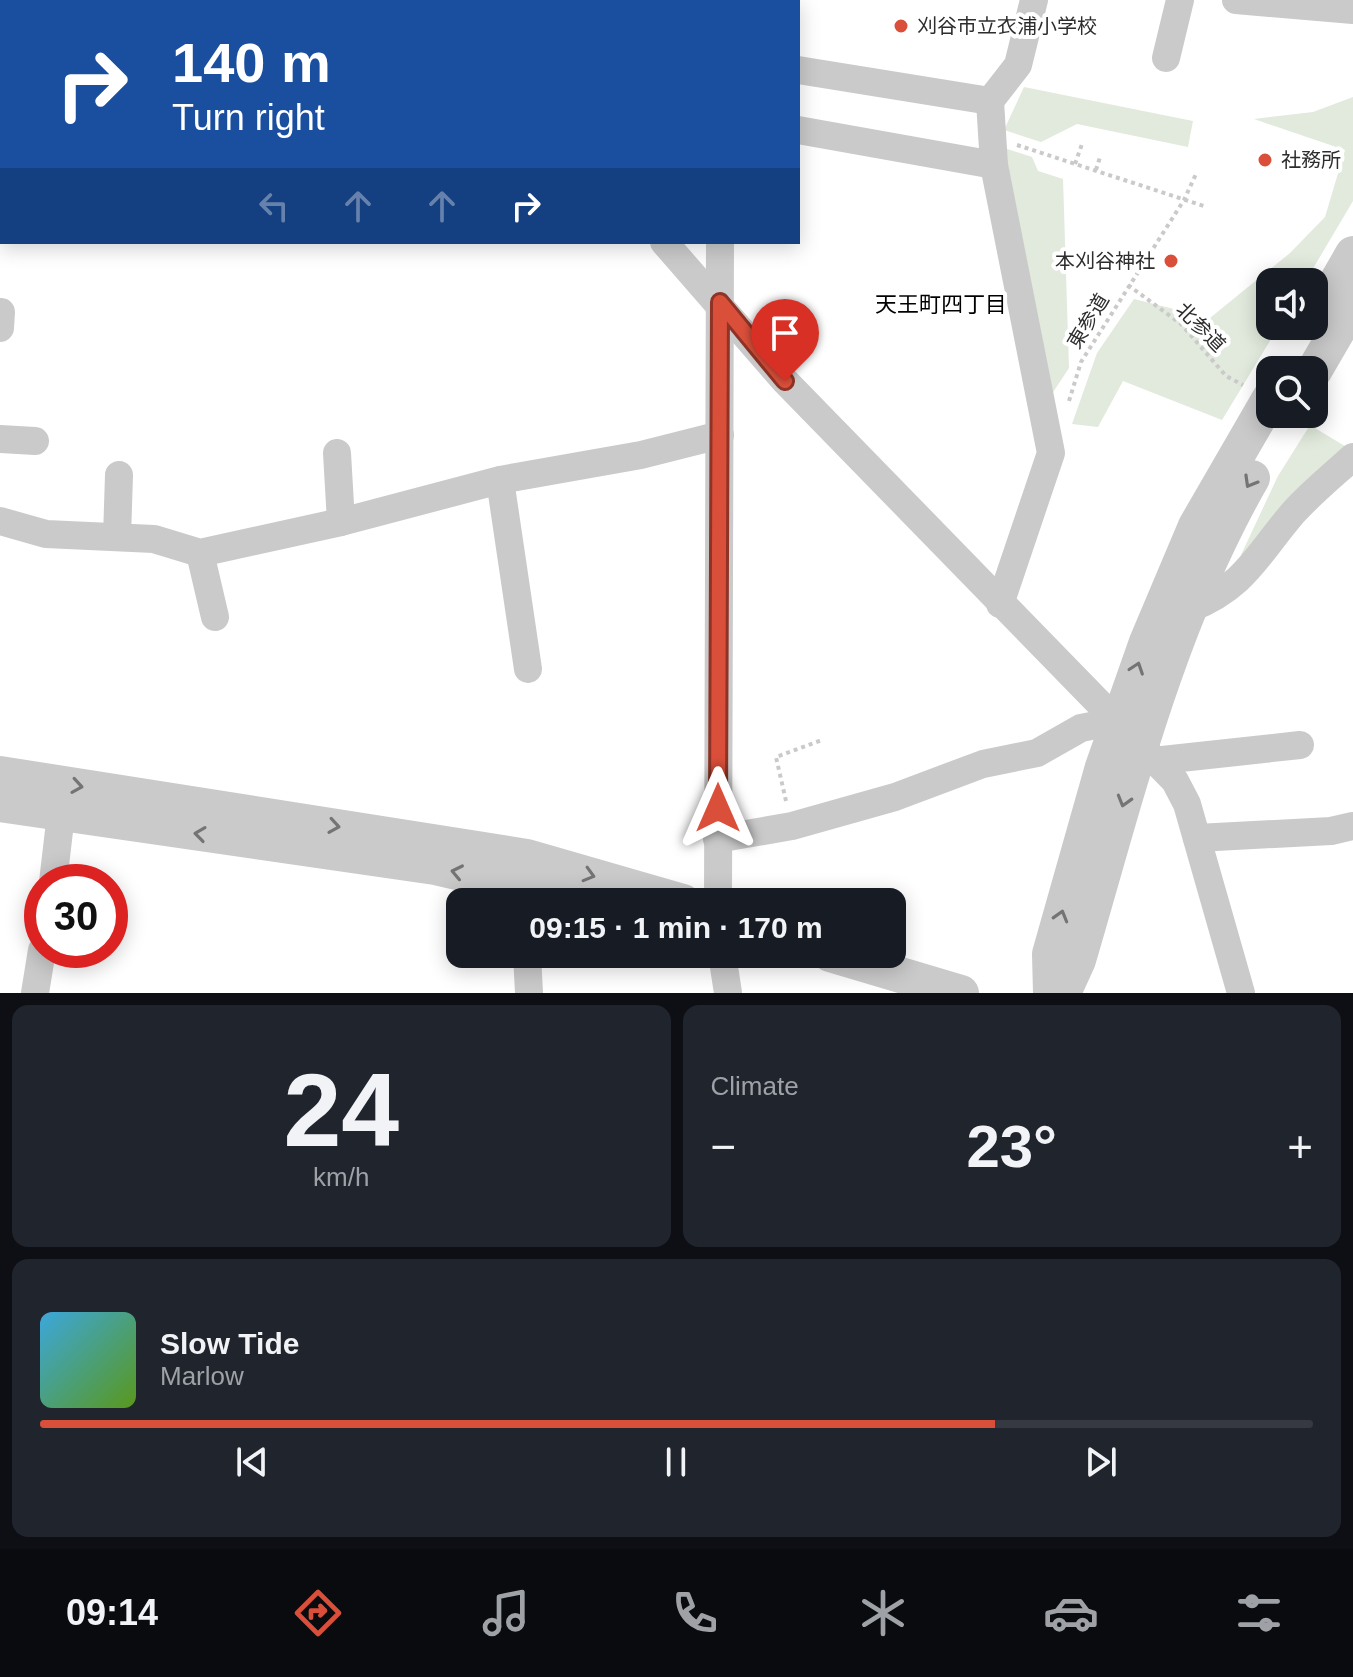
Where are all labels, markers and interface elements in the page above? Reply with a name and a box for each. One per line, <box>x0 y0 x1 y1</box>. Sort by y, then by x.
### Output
place label: 刈谷市立衣浦小学校 <box>917 15 1097 37</box>
marker: 刈谷市立衣浦小学校 <box>892 17 910 35</box>
text: 140 m <box>172 31 331 94</box>
icon: right <box>40 32 144 136</box>
text: Turn right <box>172 97 325 138</box>
place label: 社務所 <box>1281 149 1341 171</box>
marker: 社務所 <box>1256 151 1274 169</box>
icon: left <box>252 184 296 228</box>
icon: ahead <box>336 184 380 228</box>
icon: ahead <box>420 184 464 228</box>
icon: right <box>504 184 548 228</box>
place label: 本刈谷神社 <box>1055 250 1155 272</box>
marker: 本刈谷神社 <box>1162 252 1180 270</box>
map controls <box>1256 268 1328 428</box>
button: sound <box>1256 268 1328 340</box>
street label: 東参道 <box>1063 290 1113 352</box>
district label: 天王町四丁目 <box>875 292 1007 317</box>
street label: 北参道 <box>1172 298 1230 356</box>
pin <box>751 299 819 381</box>
icon: arrive <box>763 311 807 355</box>
button: search <box>1256 356 1328 428</box>
one-way arrow <box>1244 473 1260 487</box>
one-way arrow <box>1128 662 1144 676</box>
position arrow <box>676 766 760 850</box>
one-way arrow <box>70 777 84 794</box>
one-way arrow <box>1117 794 1133 807</box>
one-way arrow <box>327 817 341 834</box>
one-way arrow <box>193 826 206 843</box>
speed limit sign: 30 <box>24 864 128 968</box>
one-way arrow <box>450 864 464 881</box>
one-way arrow <box>581 866 595 882</box>
one-way arrow <box>1052 910 1068 924</box>
text: 09:15 · 1 min · 170 m <box>529 911 823 944</box>
text: 24 <box>283 1052 399 1168</box>
text: Climate <box>711 1071 799 1101</box>
text: 23° <box>966 1113 1057 1180</box>
text: − <box>711 1122 736 1171</box>
text: + <box>1287 1122 1313 1171</box>
text: km/h <box>313 1162 369 1192</box>
text: Slow Tide <box>160 1327 299 1360</box>
text: Marlow <box>160 1361 244 1391</box>
icon: previous <box>230 1440 274 1484</box>
icon: pause <box>654 1440 698 1484</box>
icon: next <box>1079 1440 1123 1484</box>
icon: directions <box>290 1585 346 1641</box>
icon: music <box>478 1585 534 1641</box>
icon: phone <box>667 1585 723 1641</box>
icon: climate <box>855 1585 911 1641</box>
icon: car <box>1043 1585 1099 1641</box>
icon: filters <box>1231 1585 1287 1641</box>
text: 09:14 <box>66 1592 158 1633</box>

